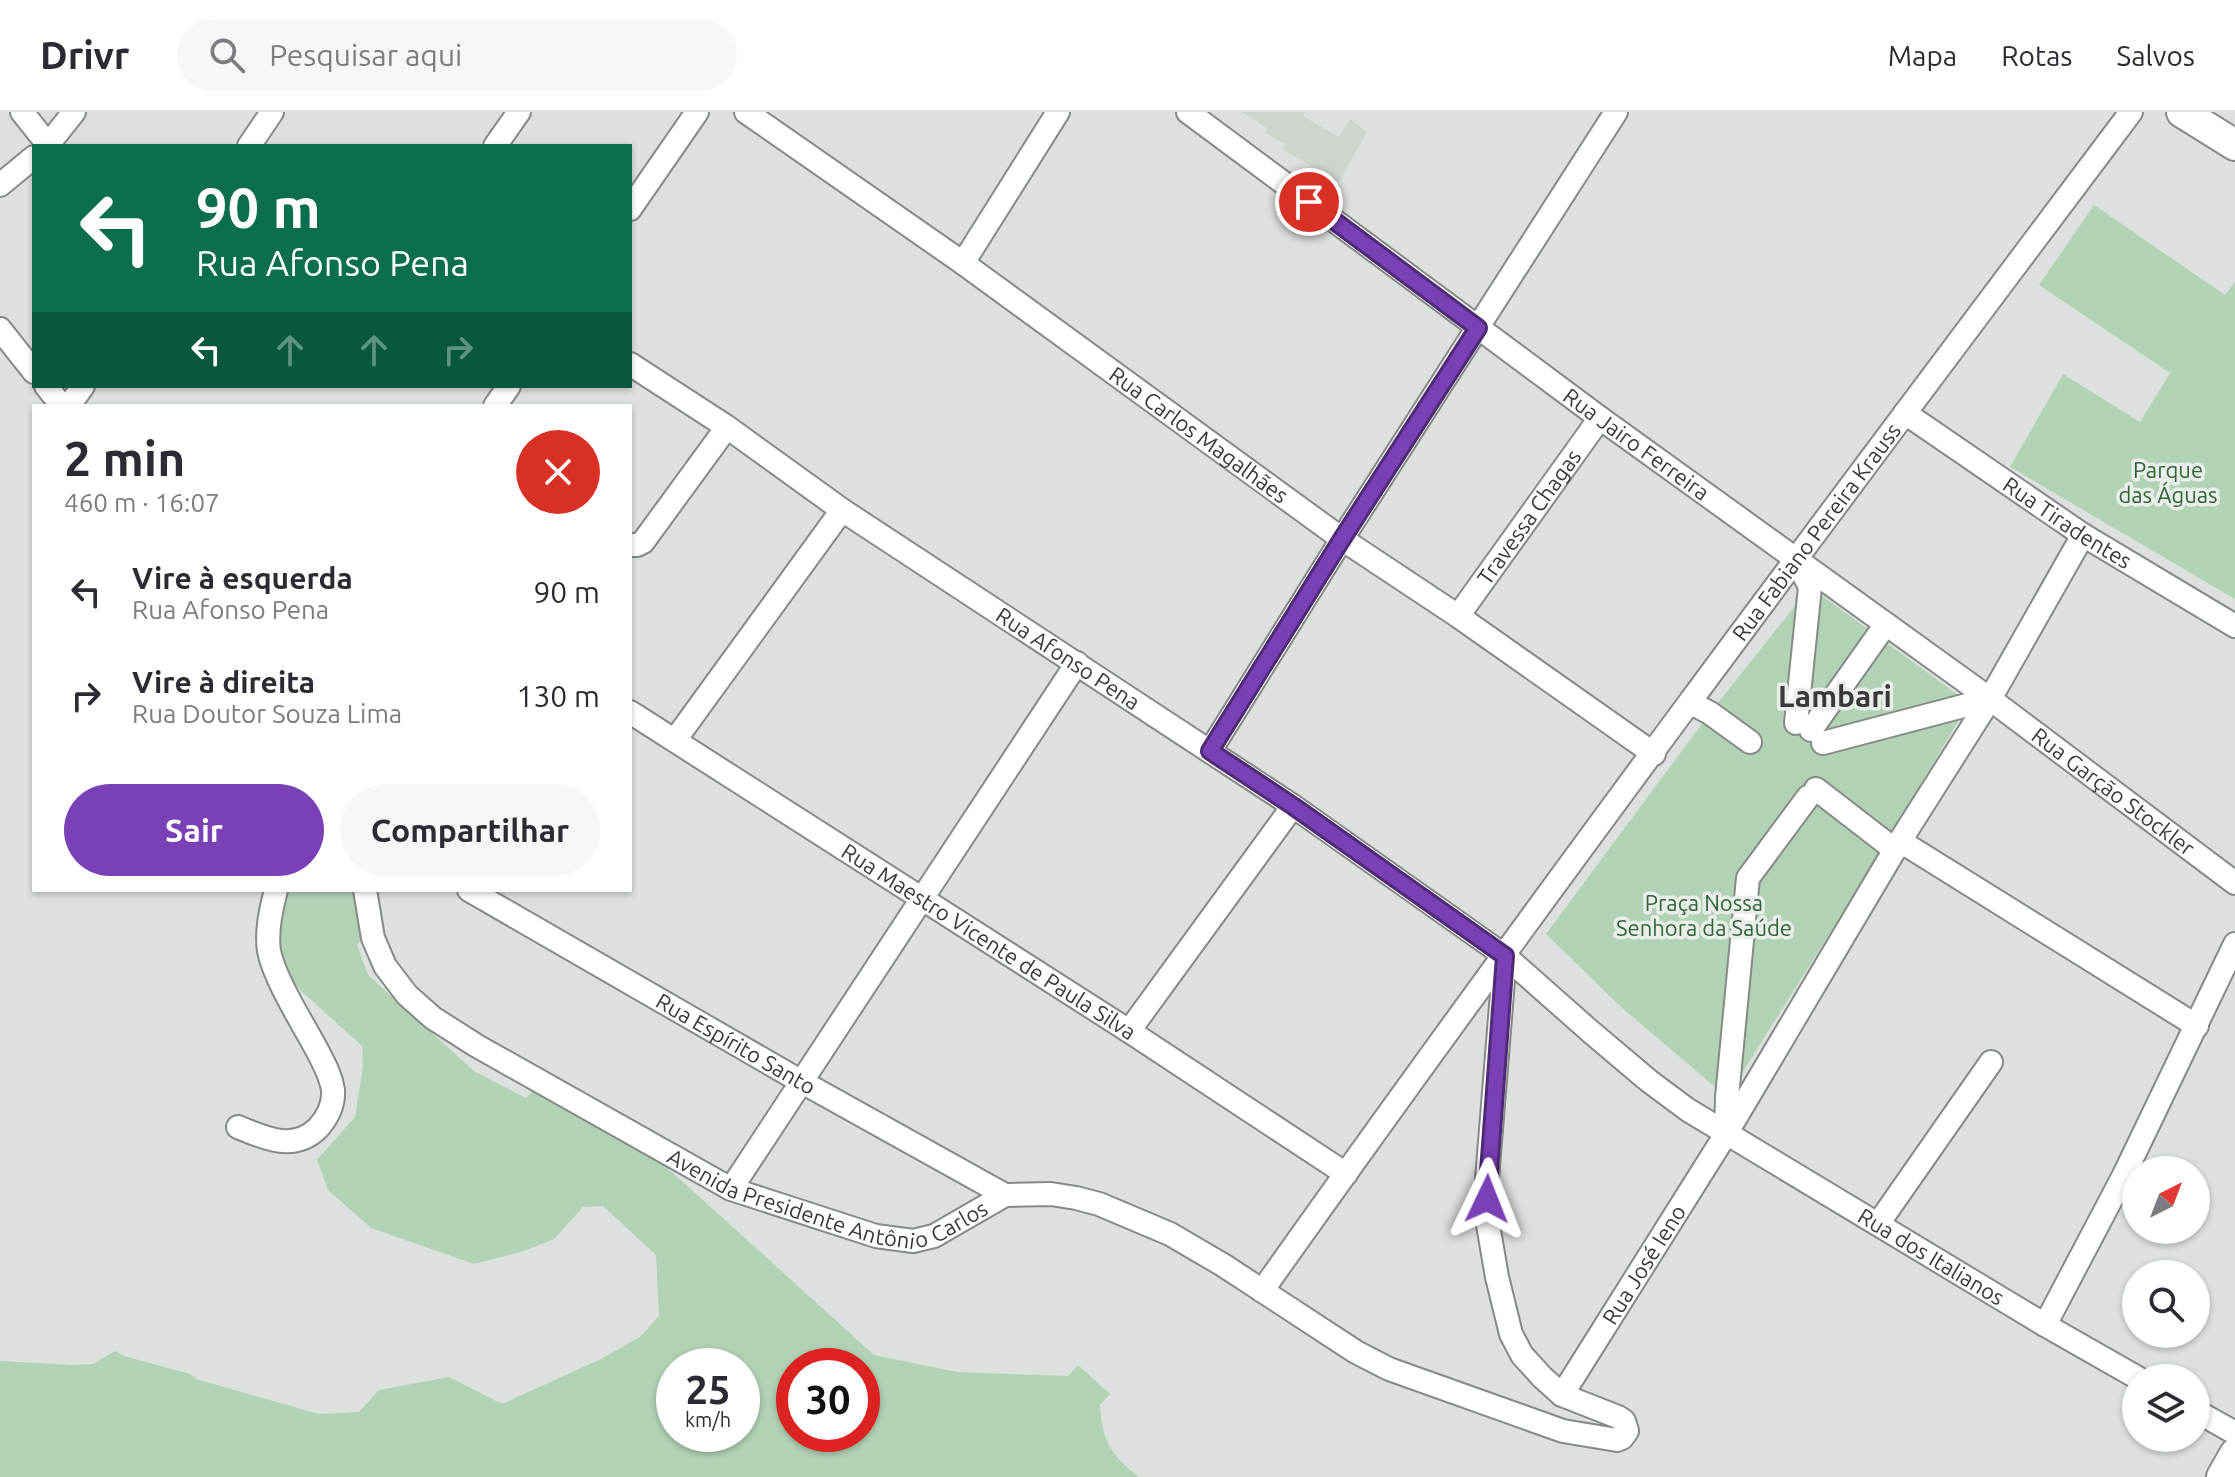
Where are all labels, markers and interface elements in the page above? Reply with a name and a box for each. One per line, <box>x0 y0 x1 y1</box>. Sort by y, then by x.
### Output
search box <box>177 19 737 91</box>
icon: search <box>205 33 249 77</box>
text: Drivr <box>40 34 129 76</box>
text: Pesquisar aqui <box>269 38 462 72</box>
text: Mapa <box>1888 40 1957 71</box>
text: Rotas <box>2001 40 2072 71</box>
text: Salvos <box>2116 40 2195 71</box>
pin <box>1275 168 1343 236</box>
icon: left <box>64 176 168 280</box>
text: 90 m <box>196 176 321 239</box>
icon: arrive <box>1287 180 1331 224</box>
text: Rua Afonso Pena <box>196 242 469 283</box>
icon: left <box>184 328 228 372</box>
icon: ahead <box>268 328 312 372</box>
icon: ahead <box>352 328 396 372</box>
icon: right <box>436 328 480 372</box>
street label: Rua Carlos Magalhães <box>1105 361 1293 508</box>
street label: Rua Jairo Ferreira <box>1559 382 1715 505</box>
street label: Rua Fabiano Pereira Krauss <box>1727 418 1905 645</box>
button: close <box>516 430 600 514</box>
text: 2 min <box>64 431 185 485</box>
street label: Travessa Chagas <box>1472 444 1586 589</box>
park label: Parque das Águas <box>2118 457 2218 507</box>
street label: Rua Tiradentes <box>1999 471 2136 573</box>
text: 460 m · 16:07 <box>64 488 220 517</box>
text: Vire à esquerda <box>132 561 353 595</box>
icon: left <box>64 570 108 614</box>
text: 90 m <box>533 575 600 609</box>
text: Rua Afonso Pena <box>132 595 329 624</box>
street label: Rua Afonso Pena <box>992 602 1145 714</box>
text: Vire à direita <box>132 665 315 699</box>
icon: right <box>64 674 108 718</box>
text: 130 m <box>516 679 600 713</box>
district label: Lambari <box>1778 679 1892 713</box>
text: Rua Doutor Souza Lima <box>132 699 402 728</box>
street label: Rua Garção Stockler <box>2027 722 2200 861</box>
button: Sair <box>64 784 324 876</box>
button: Compartilhar <box>340 784 600 876</box>
street label: Rua Maestro Vicente de Paula Silva <box>837 838 1141 1044</box>
park label: Praça Nossa Senhora da Saúde <box>1616 890 1792 940</box>
street label: Rua Espírito Santo <box>652 988 820 1099</box>
street label: Avenida Presidente Antônio Carlos <box>664 1143 992 1253</box>
north arrow <box>2122 1156 2210 1244</box>
map controls <box>2122 1156 2210 1452</box>
position arrow <box>1445 1157 1529 1241</box>
street label: Rua José Ieno <box>1597 1200 1690 1329</box>
street label: Rua dos Italianos <box>1854 1203 2009 1310</box>
button: search <box>2122 1260 2210 1348</box>
speed limit sign: 30 <box>776 1348 880 1452</box>
button: layers <box>2122 1364 2210 1452</box>
text: 25 <box>685 1367 731 1412</box>
text: km/h <box>685 1408 731 1431</box>

